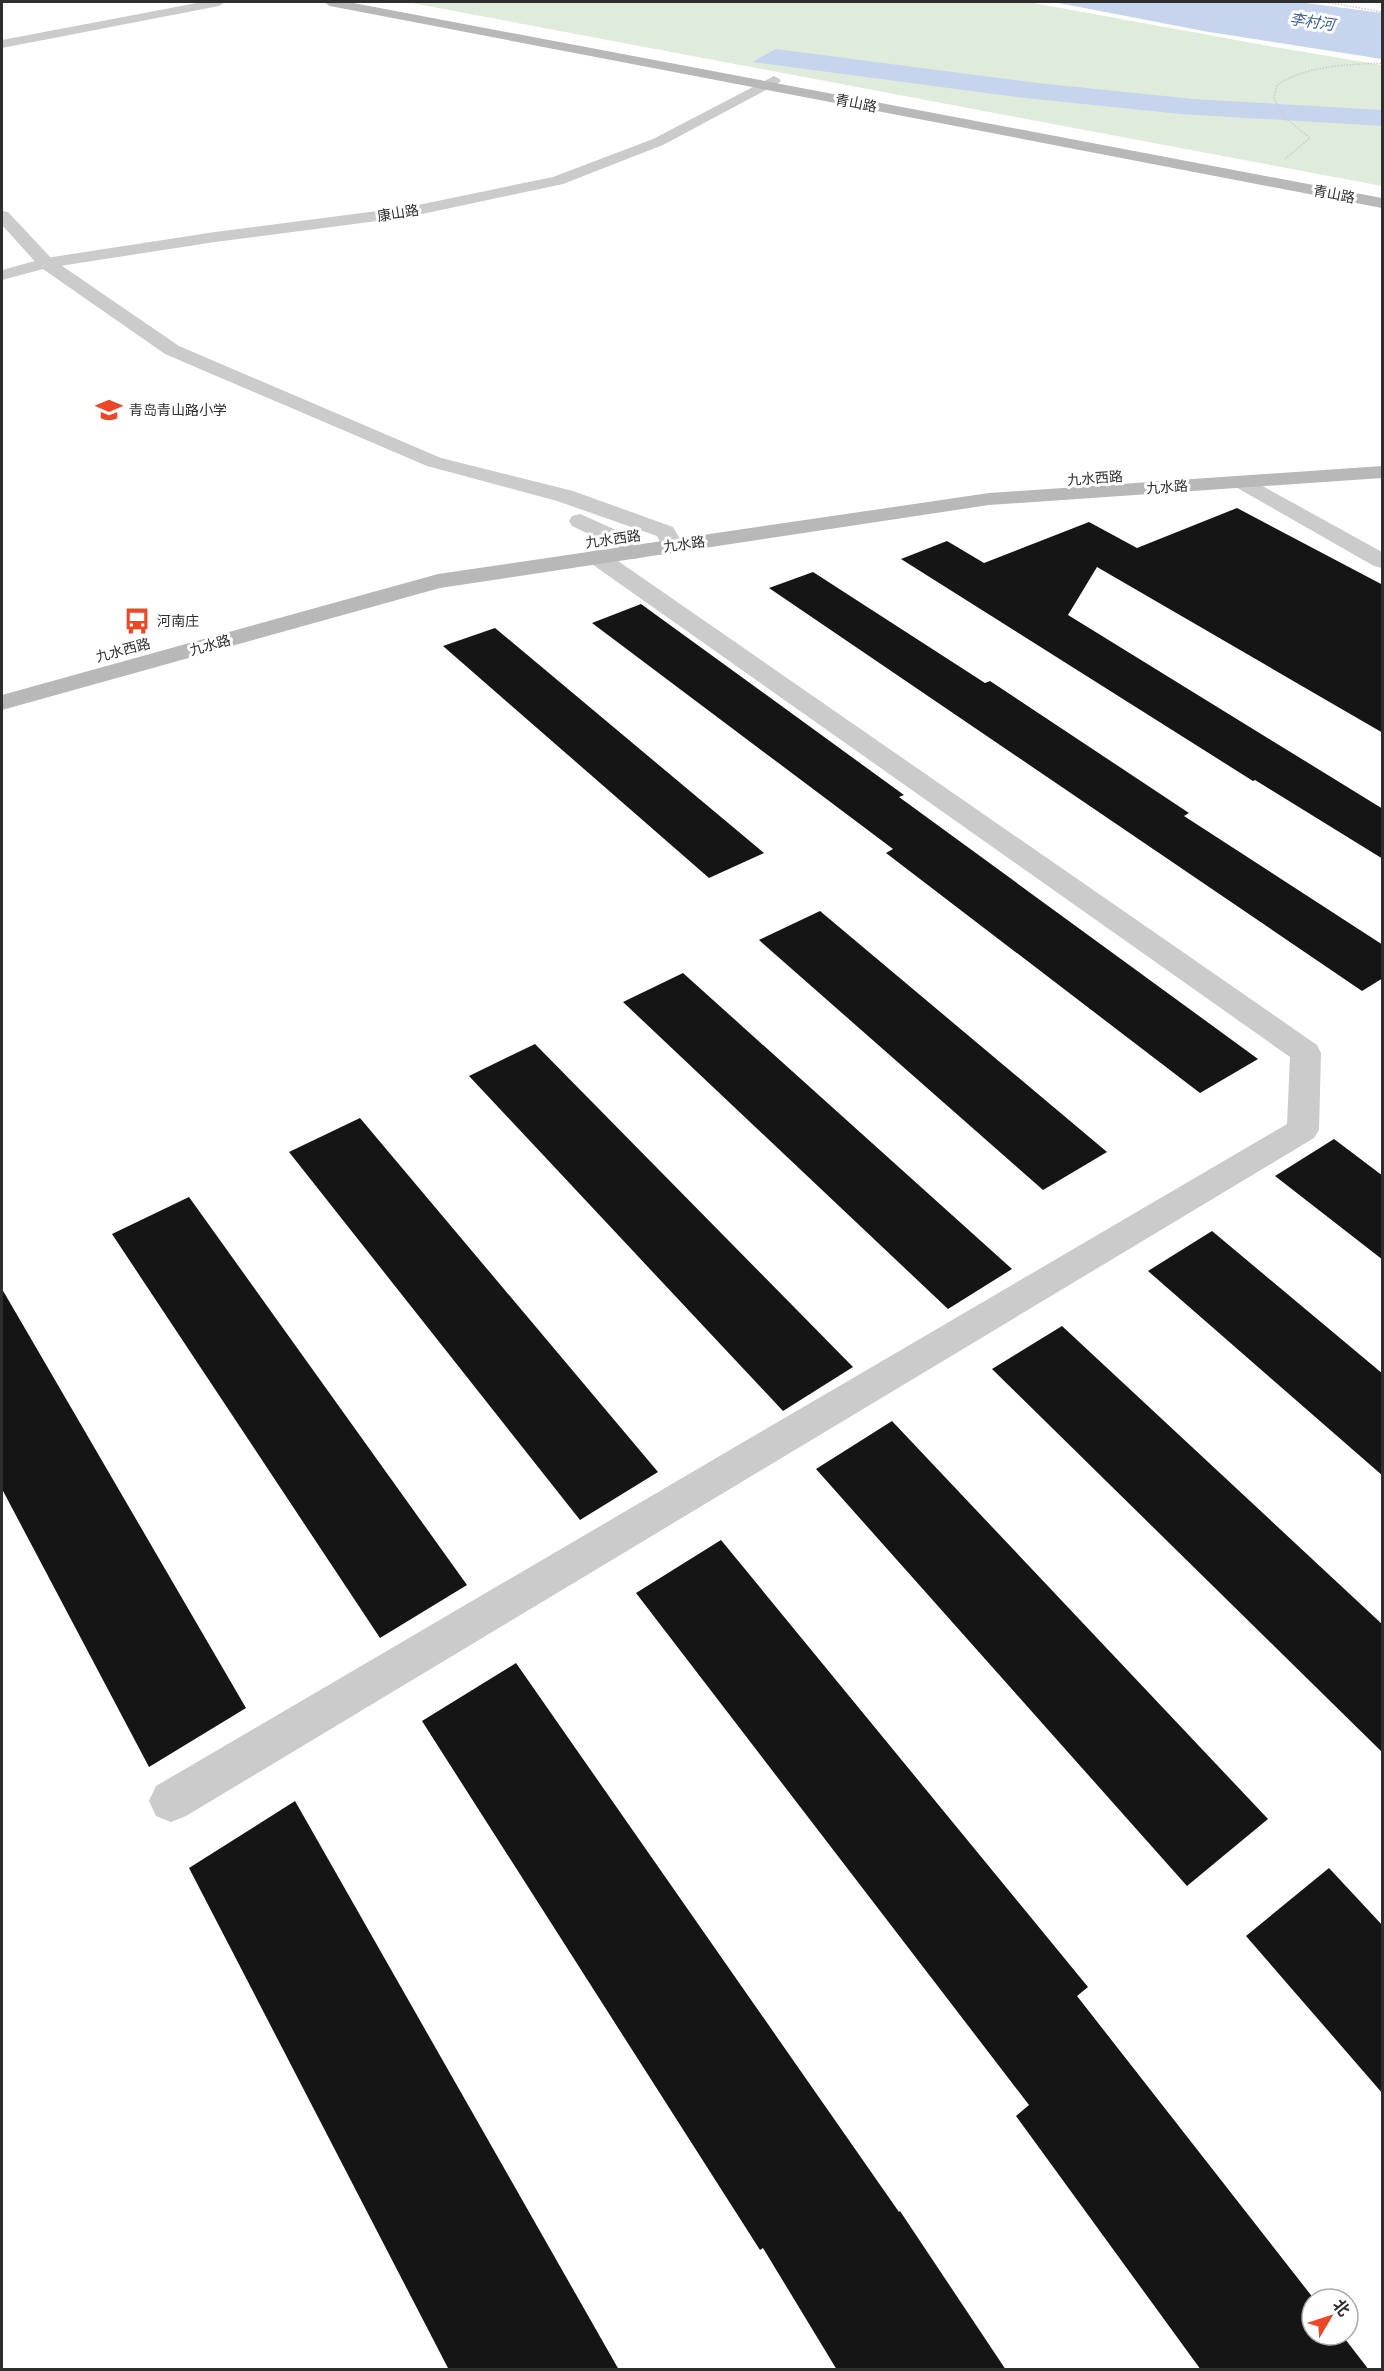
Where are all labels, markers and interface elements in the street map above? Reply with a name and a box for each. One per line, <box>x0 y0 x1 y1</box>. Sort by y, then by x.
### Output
water label: 李村河 <box>1288 8 1339 35</box>
street label: 青山路 <box>833 89 879 117</box>
street label: 青山路 <box>1311 180 1357 208</box>
street label: 康山路 <box>376 200 420 226</box>
school or university icon: 青岛青山路小学 <box>94 395 124 425</box>
place label: 青岛青山路小学 <box>129 400 227 420</box>
street label: 九水西路 <box>1066 466 1124 490</box>
street label: 九水路 <box>1145 476 1189 498</box>
street label: 九水西路 <box>584 525 642 553</box>
street label: 九水路 <box>662 531 706 557</box>
bus stop icon: 河南庄 <box>122 606 152 636</box>
place label: 河南庄 <box>157 611 199 631</box>
street label: 九水路 <box>187 630 233 660</box>
street label: 九水西路 <box>93 633 153 667</box>
north arrow <box>1300 2287 1360 2347</box>
text: 北 <box>1327 2294 1355 2321</box>

